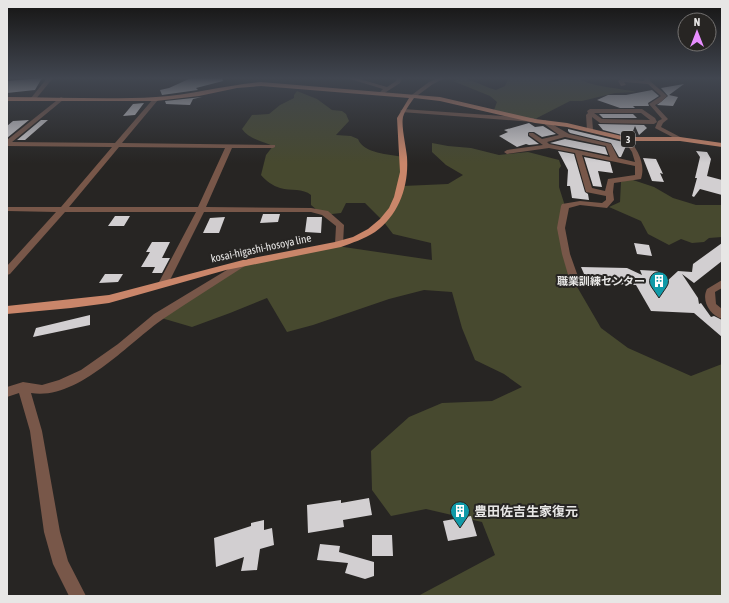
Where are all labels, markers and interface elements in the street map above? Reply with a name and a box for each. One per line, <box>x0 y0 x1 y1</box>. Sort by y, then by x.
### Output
north arrow <box>677 12 717 52</box>
text: N <box>694 16 700 28</box>
road number: 3 <box>621 131 635 147</box>
street label: kosai-higashi-hosoya line <box>210 231 312 265</box>
building icon: 職業訓練センター <box>648 270 670 298</box>
place label: 職業訓練センター <box>557 275 645 287</box>
building icon: 豊田佐吉生家復元 <box>449 500 471 528</box>
place label: 豊田佐吉生家復元 <box>474 504 578 519</box>

